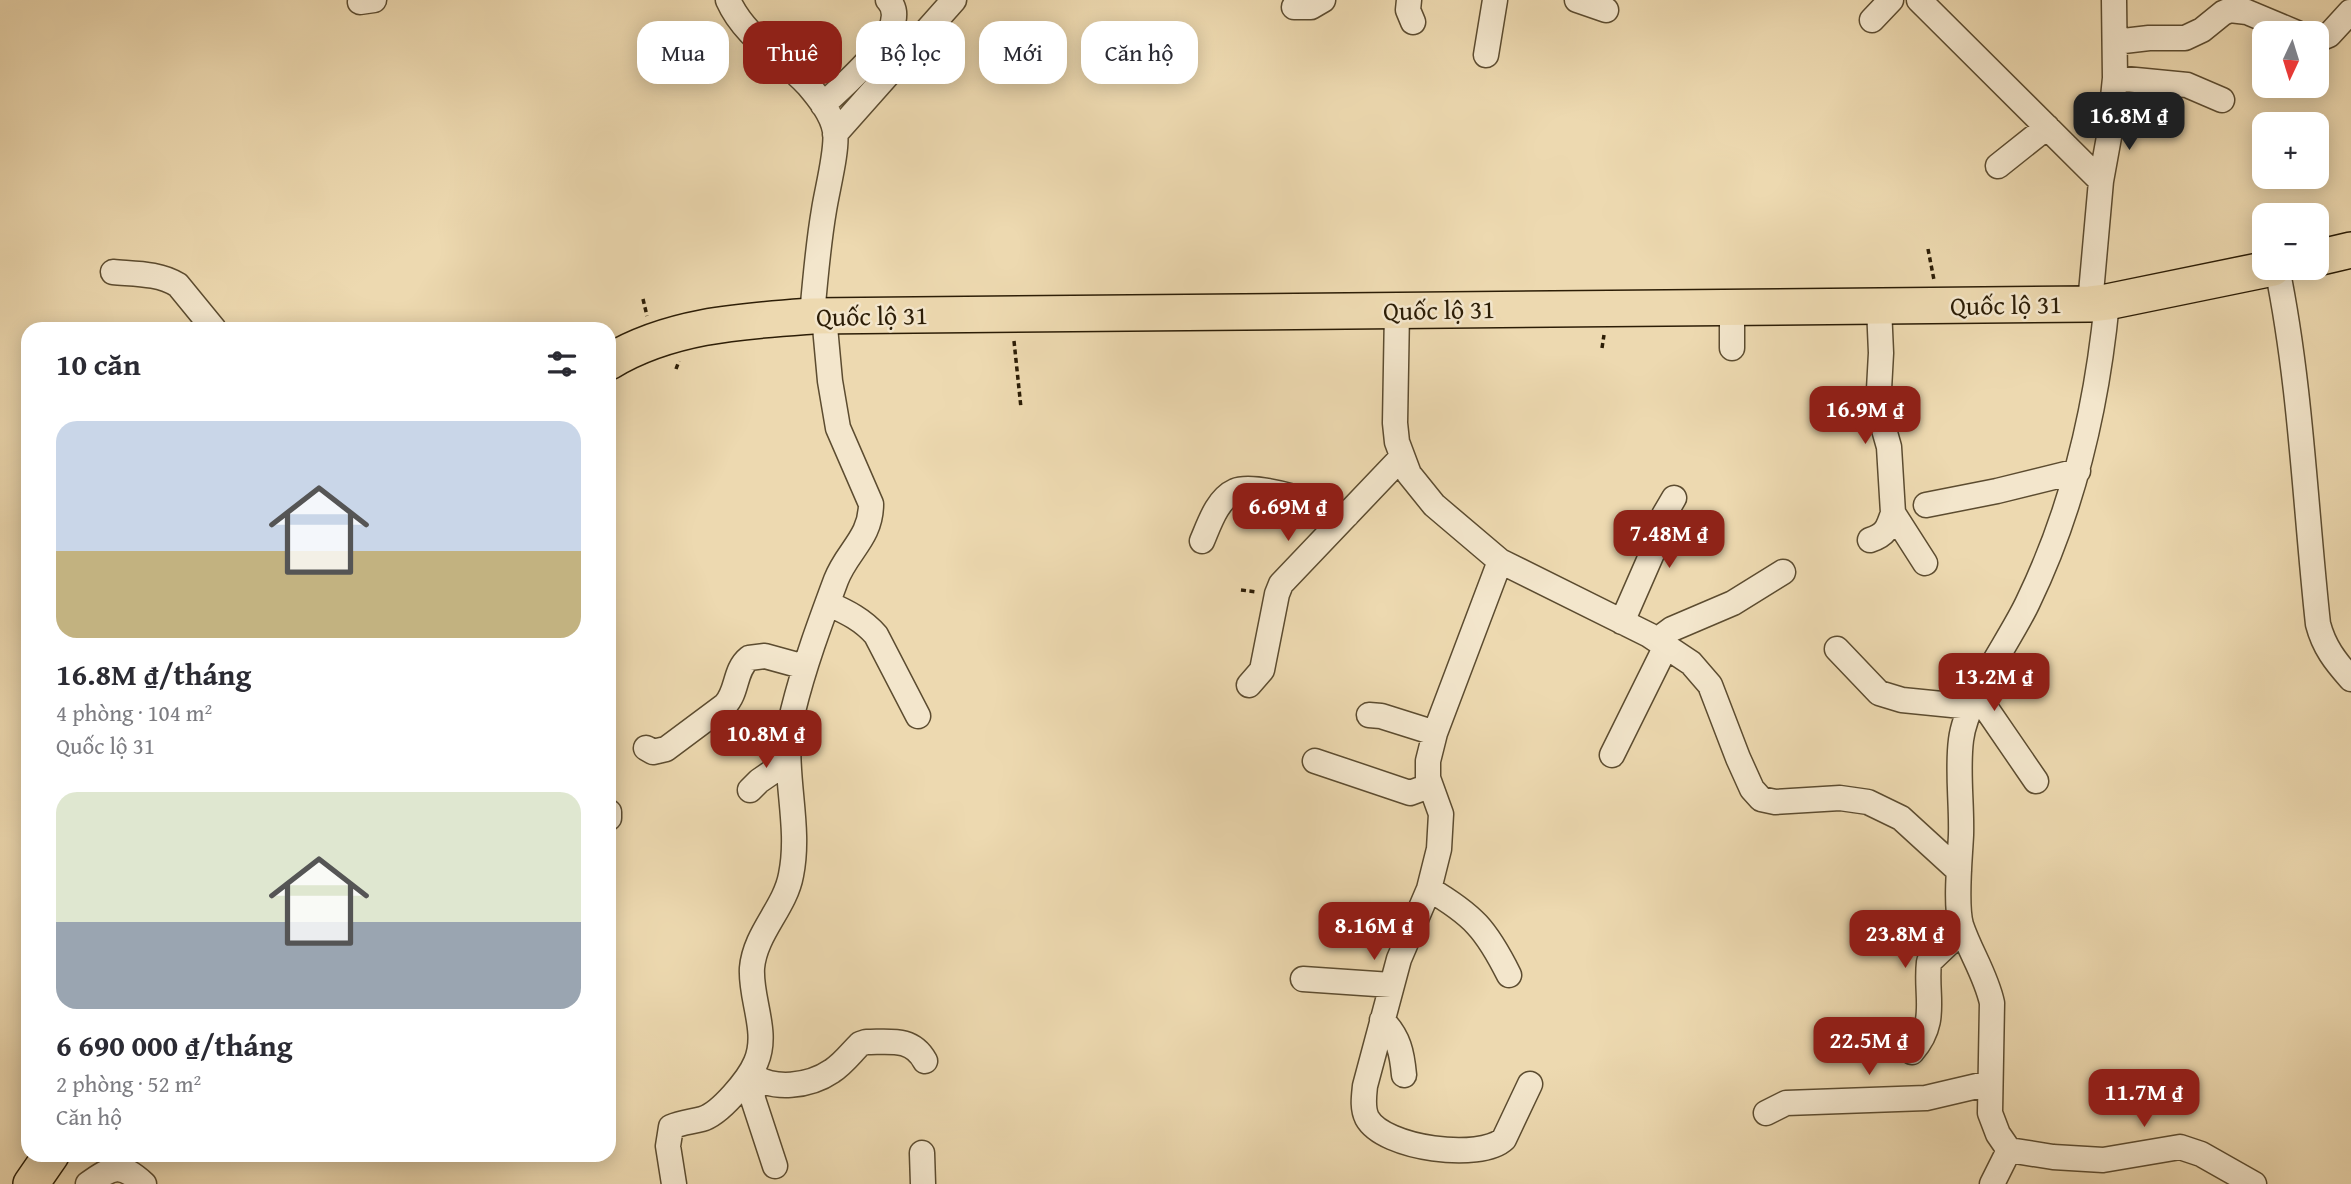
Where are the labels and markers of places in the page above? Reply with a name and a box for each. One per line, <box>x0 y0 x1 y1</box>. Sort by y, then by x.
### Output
pin: 16.8M ₫ <box>2064 92 2194 152</box>
pin: 16.9M ₫ <box>1800 386 1930 446</box>
pin: 6.69M ₫ <box>1223 484 1353 543</box>
pin: 7.48M ₫ <box>1604 510 1734 570</box>
pin: 13.2M ₫ <box>1929 654 2059 713</box>
pin: 10.8M ₫ <box>701 710 831 770</box>
pin: 8.16M ₫ <box>1309 902 1439 962</box>
pin: 23.8M ₫ <box>1840 911 1970 970</box>
pin: 22.5M ₫ <box>1804 1018 1934 1077</box>
pin: 11.7M ₫ <box>2079 1070 2209 1129</box>

